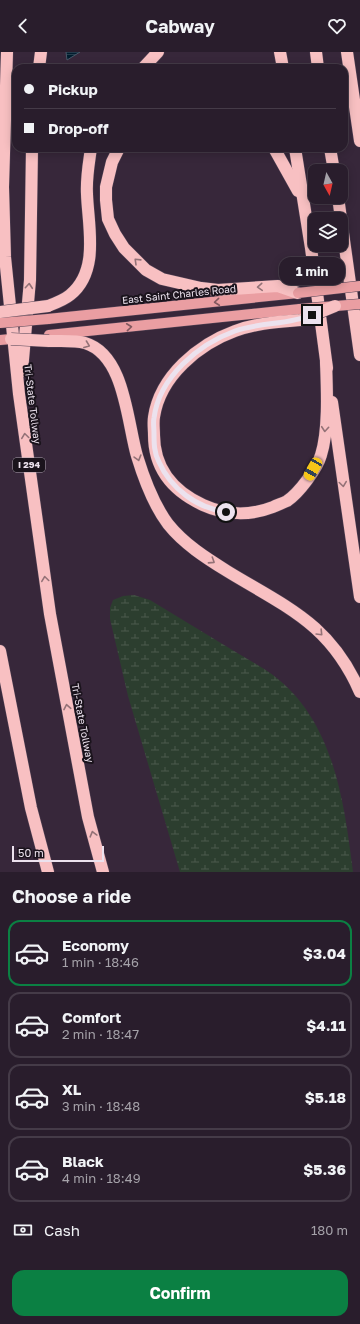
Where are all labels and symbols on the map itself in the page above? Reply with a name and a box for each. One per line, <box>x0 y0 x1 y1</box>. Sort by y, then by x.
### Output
north arrow <box>308 164 348 204</box>
callout: 1 min <box>279 257 345 285</box>
one-way arrow <box>134 258 142 266</box>
street label: East Saint Charles Road <box>121 282 237 306</box>
one-way arrow <box>257 282 263 291</box>
one-way arrow <box>25 283 34 289</box>
one-way arrow <box>214 297 220 306</box>
route end <box>303 306 321 324</box>
one-way arrow <box>126 323 132 332</box>
one-way arrow <box>84 340 91 348</box>
street label: Tri-State Tollway <box>22 363 44 445</box>
one-way arrow <box>320 426 329 432</box>
one-way arrow <box>21 433 30 439</box>
one-way arrow <box>133 455 142 462</box>
car <box>302 456 324 482</box>
road number: I 294 <box>13 458 45 472</box>
one-way arrow <box>338 481 347 487</box>
route start <box>217 503 235 521</box>
one-way arrow <box>207 556 214 563</box>
one-way arrow <box>41 576 50 582</box>
one-way arrow <box>315 628 322 636</box>
street label: Tri-State Tollway <box>69 682 97 764</box>
one-way arrow <box>64 704 72 710</box>
one-way arrow <box>89 831 97 838</box>
scale bar <box>12 844 104 863</box>

